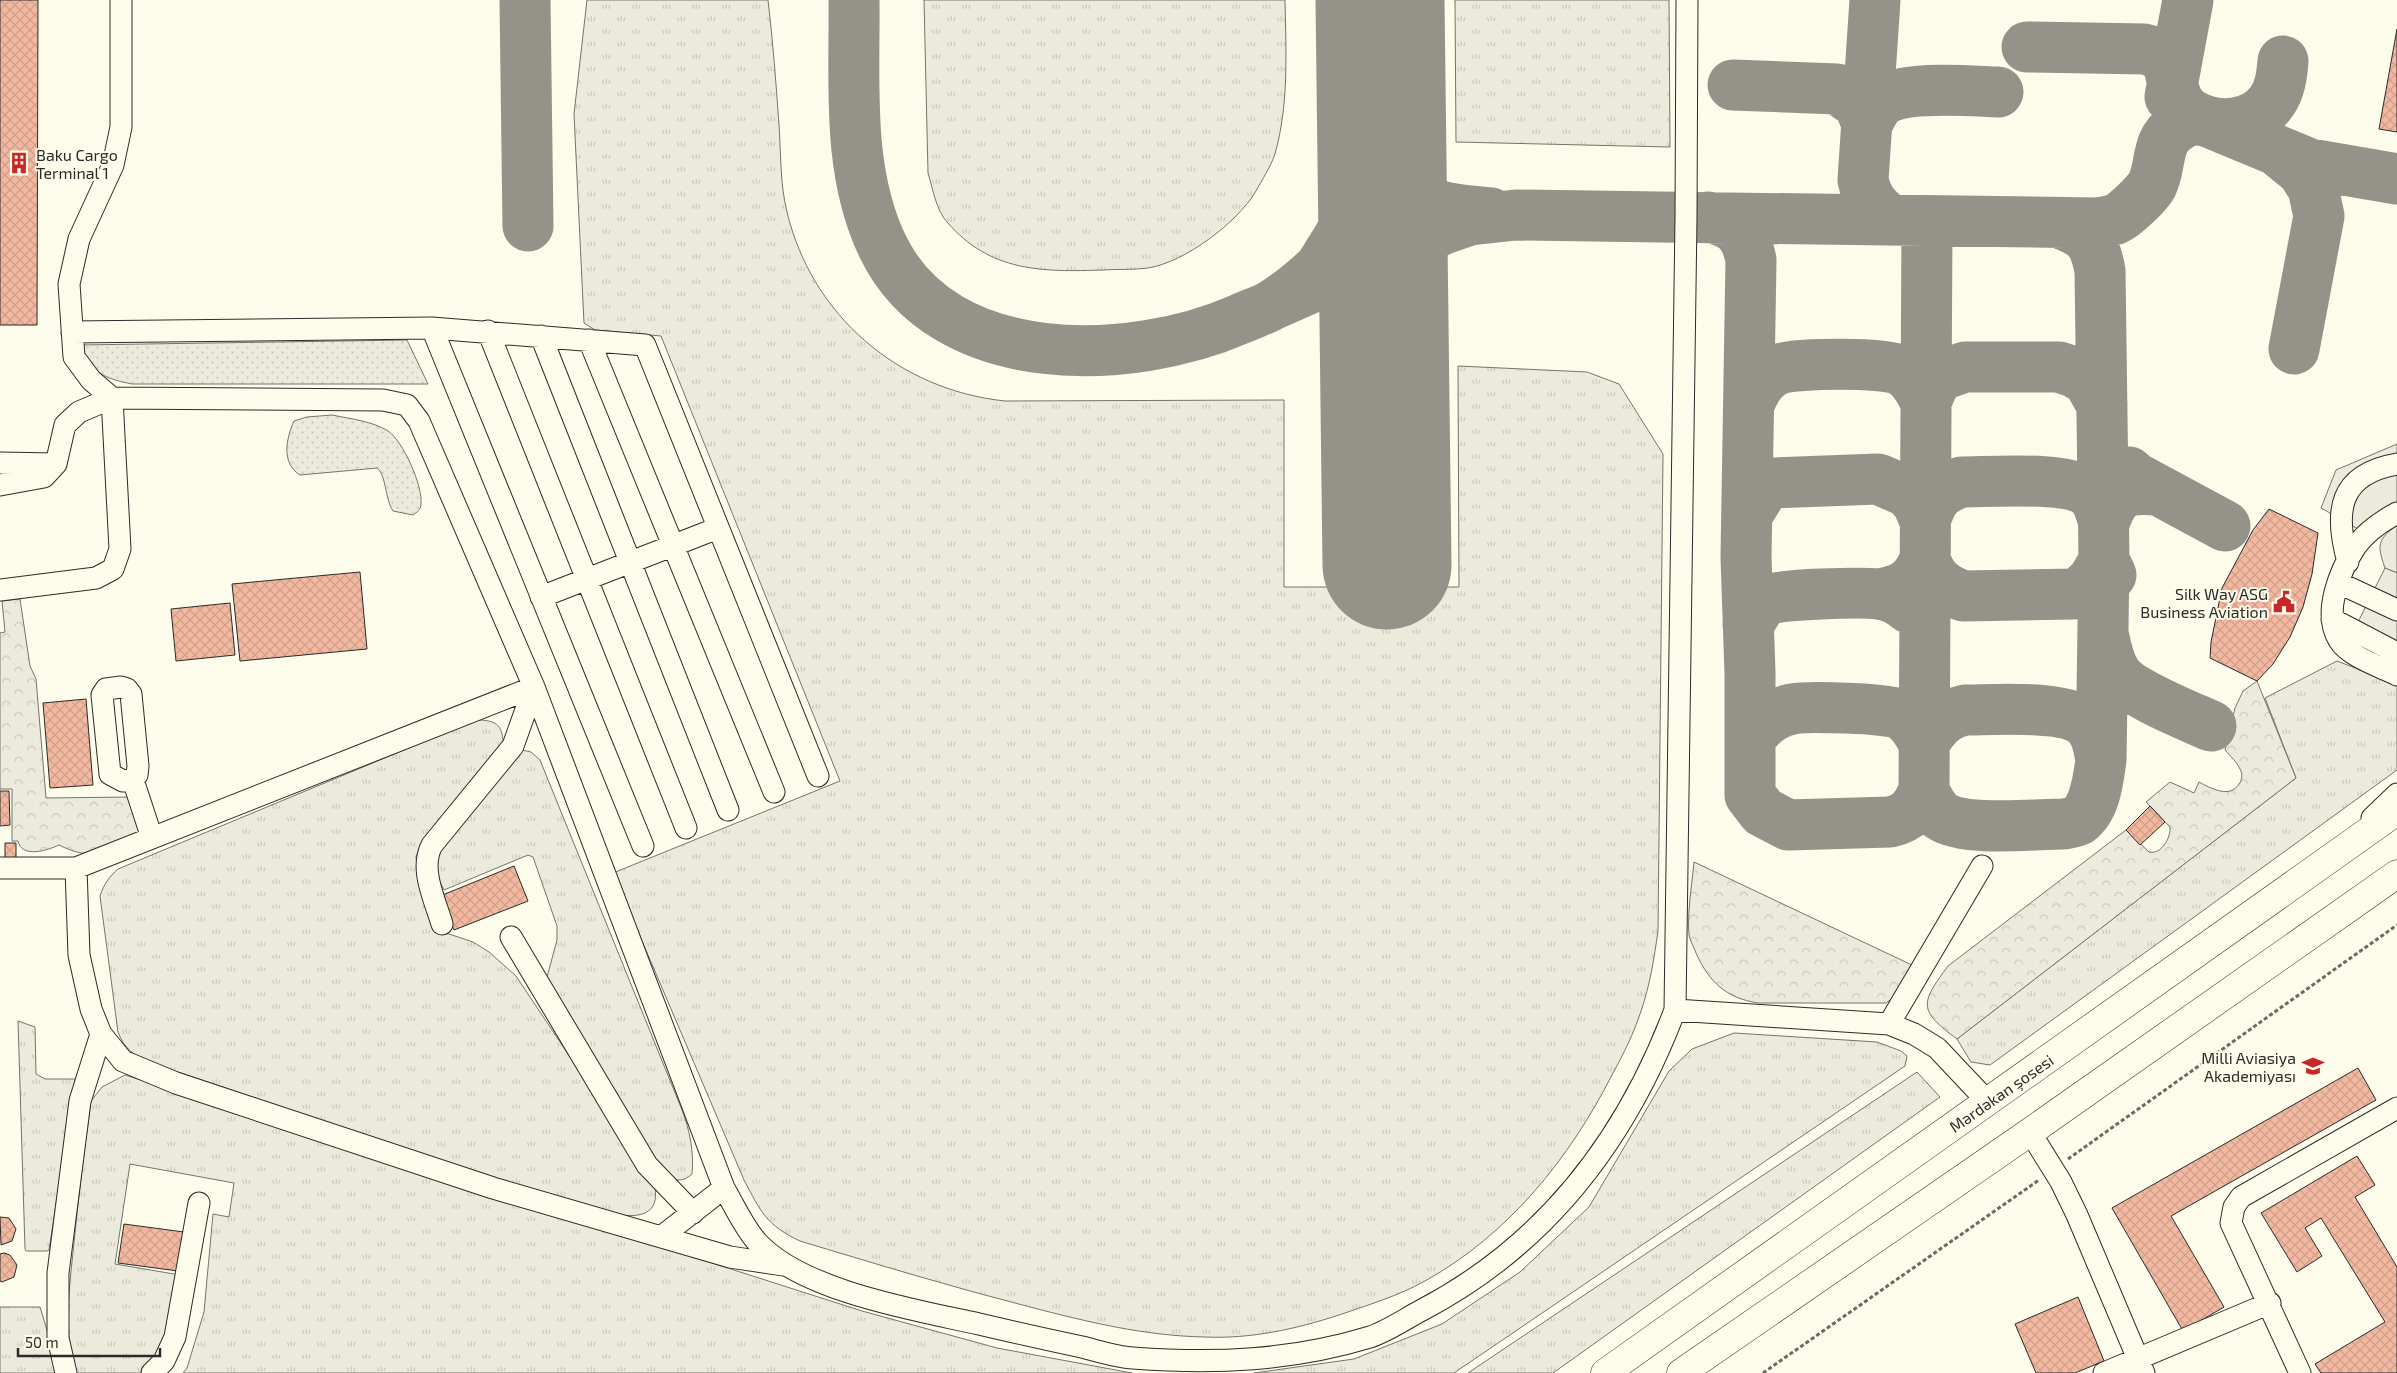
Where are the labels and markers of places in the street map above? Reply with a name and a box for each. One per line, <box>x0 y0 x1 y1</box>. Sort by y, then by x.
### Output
place label: Baku Cargo Terminal 1 <box>36 145 118 182</box>
building icon: Baku Cargo Terminal 1 <box>6 150 32 176</box>
place label: Silk Way ASG Business Aviation <box>2140 584 2268 621</box>
public building icon: Silk Way ASG Business Aviation <box>2271 589 2297 615</box>
place label: Milli Aviasiya Akademiyası <box>2201 1048 2296 1085</box>
school or university icon: Milli Aviasiya Akademiyası <box>2300 1053 2326 1079</box>

